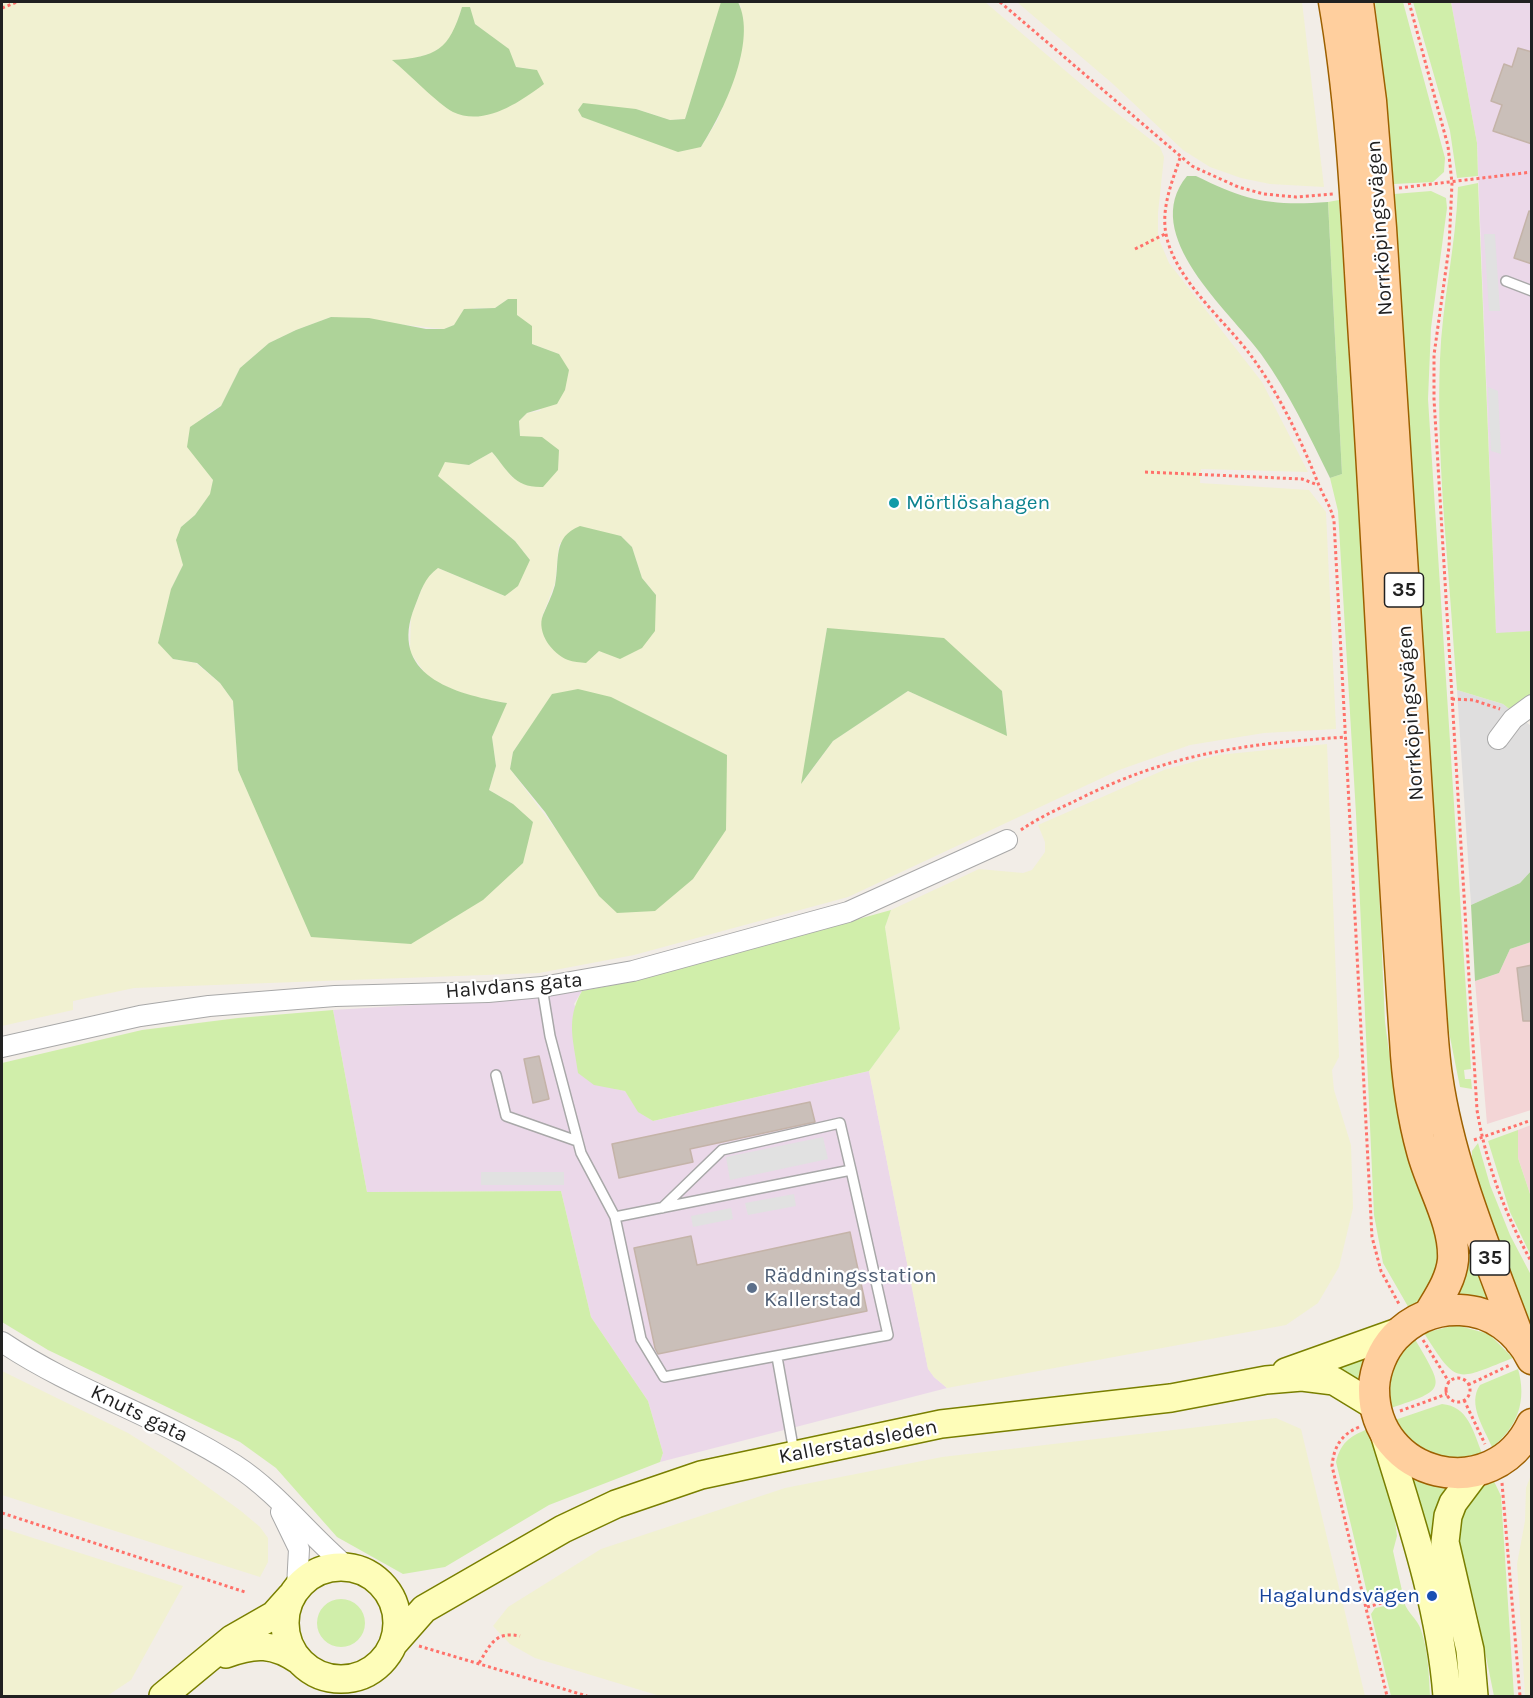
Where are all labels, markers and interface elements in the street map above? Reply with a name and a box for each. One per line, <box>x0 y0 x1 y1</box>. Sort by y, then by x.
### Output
street label: Norrköpingsvägen <box>1361 139 1399 317</box>
place label: Mörtlösahagen <box>906 490 1050 516</box>
marker: Mörtlösahagen <box>887 496 901 510</box>
road number: 35 <box>1384 573 1424 607</box>
street label: Norrköpingsvägen <box>1392 624 1430 802</box>
street label: Halvdans gata <box>444 967 584 1005</box>
road number: 35 <box>1470 1241 1510 1275</box>
place label: Räddningsstation Kallerstad <box>764 1263 937 1313</box>
marker: Räddningsstation Kallerstad <box>745 1281 759 1295</box>
street label: Knuts gata <box>86 1380 192 1448</box>
street label: Kallerstadsleden <box>777 1414 939 1470</box>
place label: Hagalundsvägen <box>1259 1583 1420 1609</box>
marker: Hagalundsvägen <box>1425 1589 1439 1603</box>

